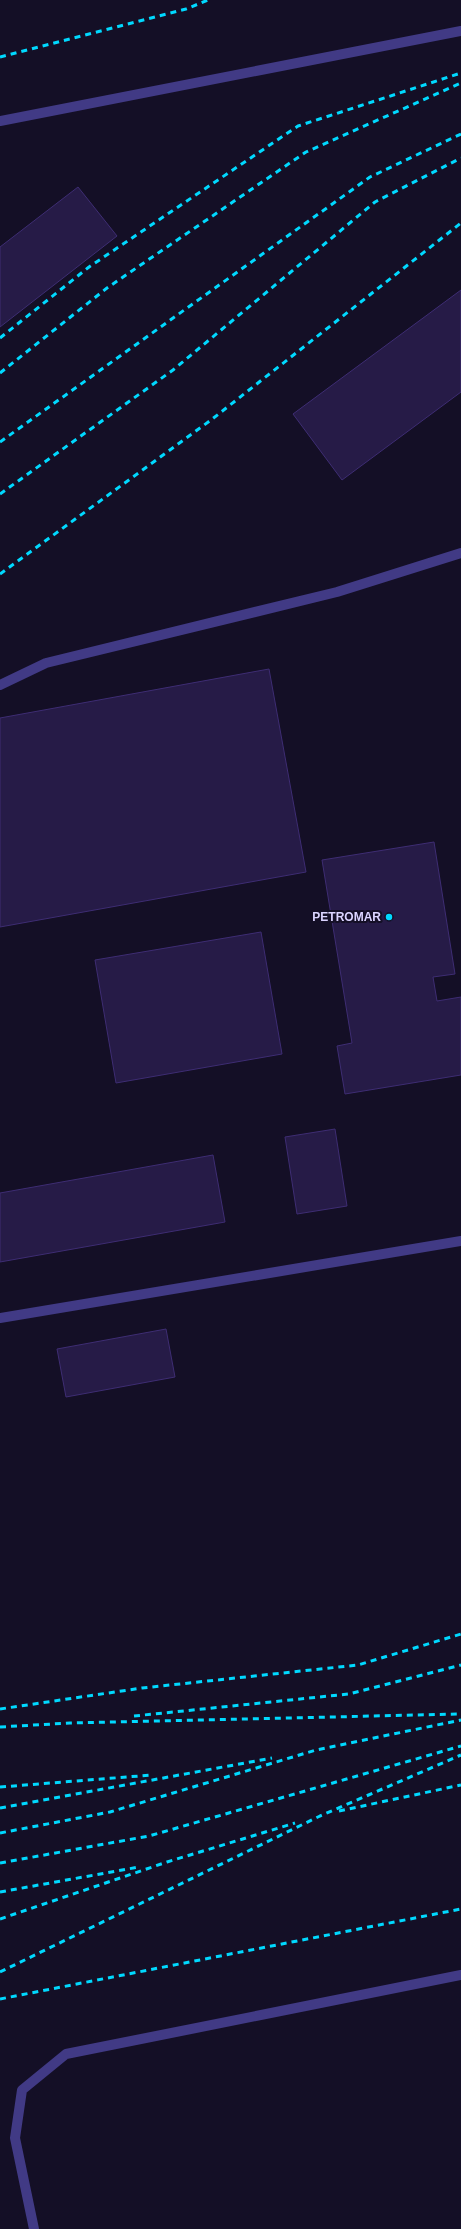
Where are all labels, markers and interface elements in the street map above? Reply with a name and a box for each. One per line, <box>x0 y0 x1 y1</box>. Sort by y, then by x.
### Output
place label: PETROMAR <box>312 910 381 924</box>
marker: PETROMAR <box>384 912 394 922</box>

